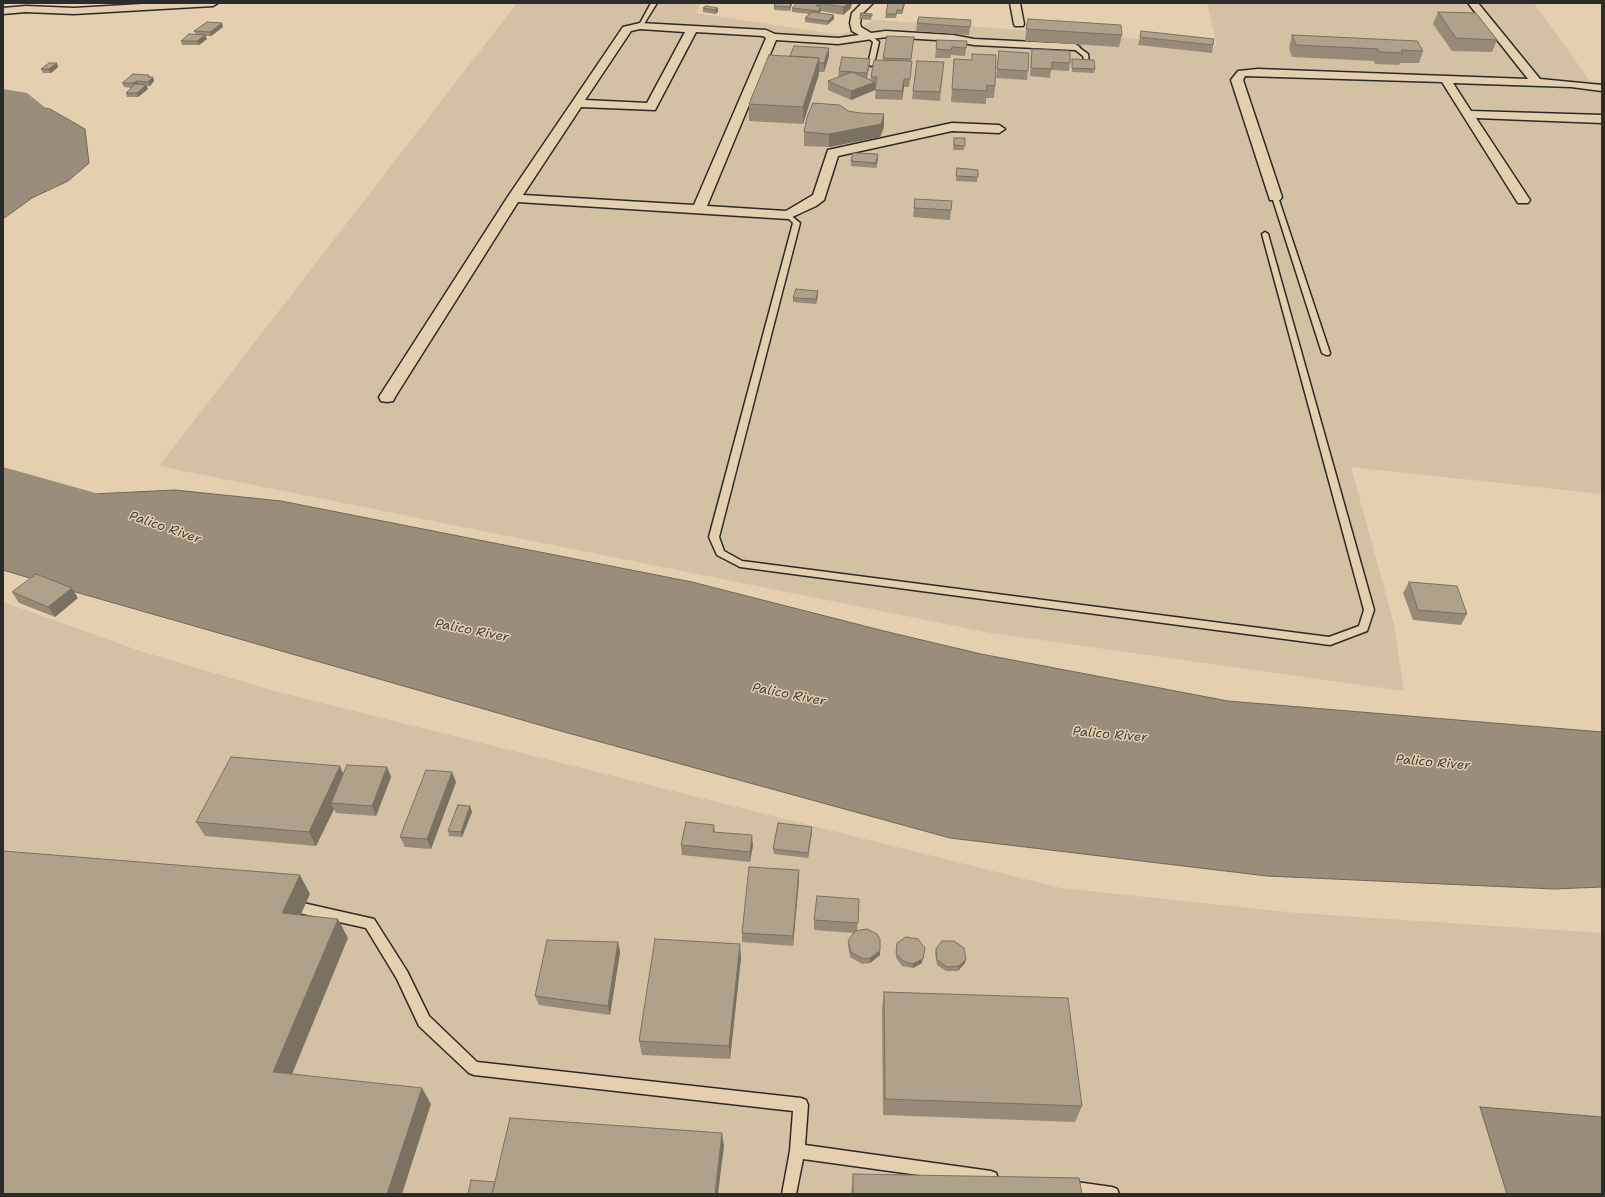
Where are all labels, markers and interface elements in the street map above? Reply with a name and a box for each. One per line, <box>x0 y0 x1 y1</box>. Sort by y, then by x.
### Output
water label: Palico River <box>127 508 203 548</box>
water label: Palico River <box>434 616 510 646</box>
water label: Palico River <box>751 680 827 710</box>
water label: Palico River <box>1072 724 1148 746</box>
water label: Palico River <box>1395 752 1471 774</box>

